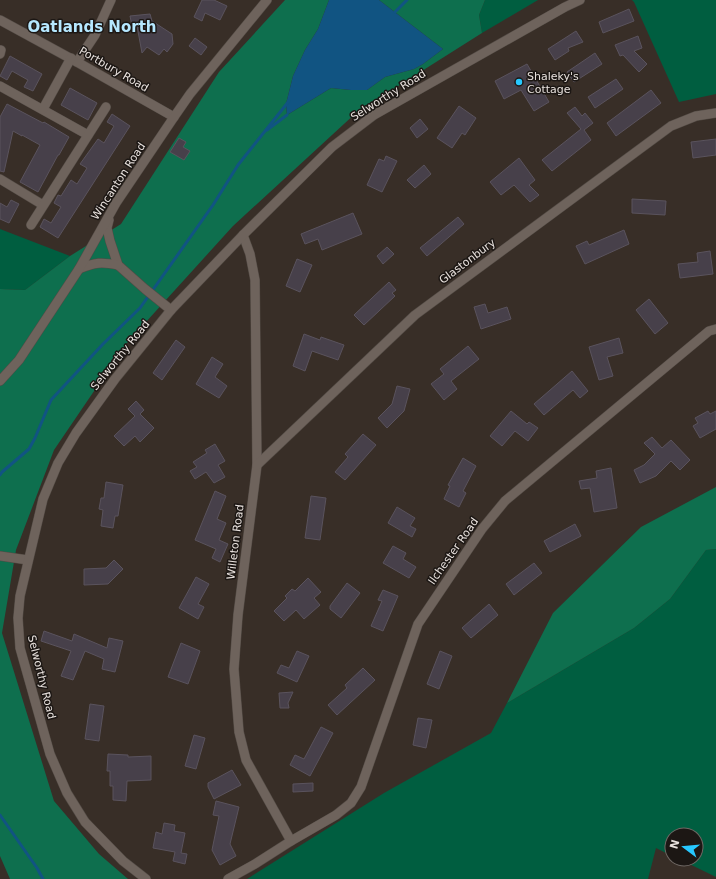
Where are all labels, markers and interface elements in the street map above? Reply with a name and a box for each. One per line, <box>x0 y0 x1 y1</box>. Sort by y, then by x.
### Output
district label: Oatlands North <box>28 18 156 36</box>
street label: Portbury Road <box>77 44 151 95</box>
street label: Selworthy Road <box>348 67 428 124</box>
place label: Shaleky's Cottage <box>527 70 579 96</box>
marker: Shaleky's Cottage <box>514 77 524 87</box>
street label: Wincanton Road <box>89 140 148 222</box>
street label: Glastonbury <box>437 236 498 287</box>
street label: Selworthy Road <box>88 318 152 393</box>
street label: Willeton Road <box>224 504 247 580</box>
street label: Ilchester Road <box>426 515 481 587</box>
street label: Selworthy Road <box>25 634 58 720</box>
north arrow <box>664 827 704 867</box>
text: N <box>667 838 682 851</box>

